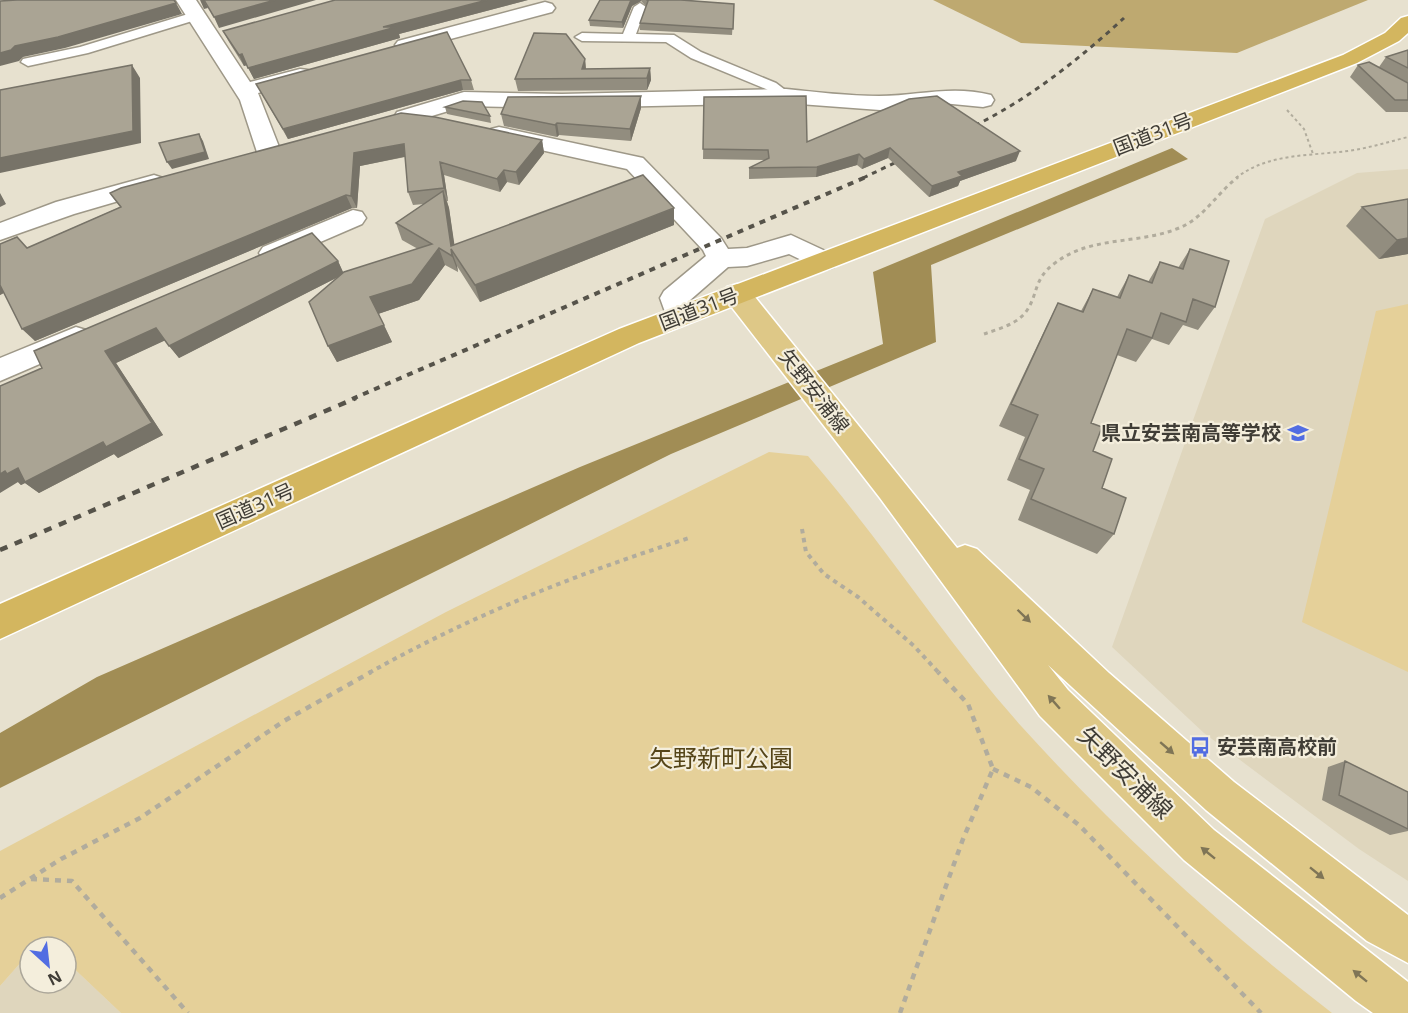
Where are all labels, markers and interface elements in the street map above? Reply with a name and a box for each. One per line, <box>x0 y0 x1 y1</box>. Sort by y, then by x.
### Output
street label: 国道31号 <box>1109 106 1196 161</box>
street label: 国道31号 <box>655 281 742 336</box>
street label: 矢野安浦線 <box>773 343 856 438</box>
place label: 県立安芸南高等学校 <box>1101 419 1281 446</box>
school or university icon: 県立安芸南高等学校 <box>1286 421 1310 445</box>
street label: 国道31号 <box>211 476 298 535</box>
one-way arrow <box>1016 609 1031 623</box>
one-way arrow <box>1048 695 1061 710</box>
street label: 矢野安浦線 <box>1071 718 1181 825</box>
place label: 安芸南高校前 <box>1217 733 1337 760</box>
bus stop icon: 安芸南高校前 <box>1188 735 1212 759</box>
park label: 矢野新町公園 <box>649 741 793 774</box>
one-way arrow <box>1159 741 1174 754</box>
one-way arrow <box>1201 847 1216 859</box>
one-way arrow <box>1309 866 1325 879</box>
north arrow <box>18 935 78 995</box>
text: N <box>44 966 66 991</box>
one-way arrow <box>1352 969 1368 982</box>

